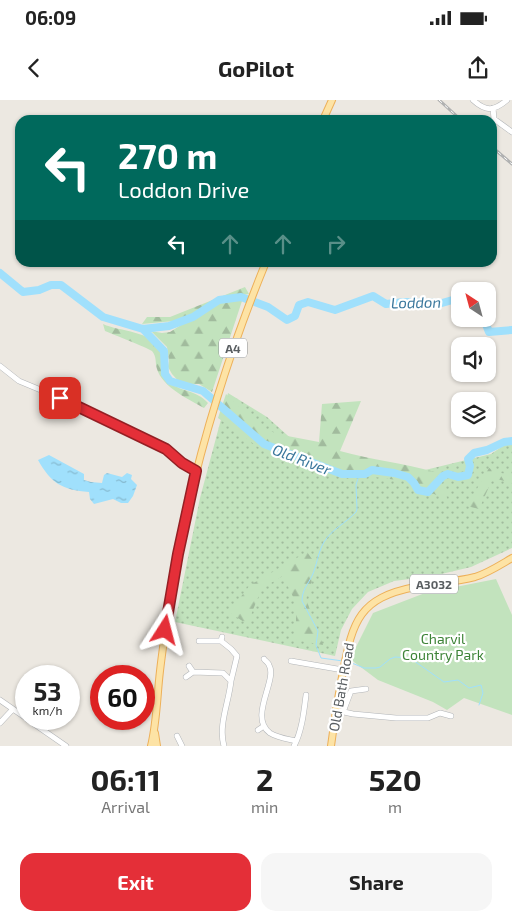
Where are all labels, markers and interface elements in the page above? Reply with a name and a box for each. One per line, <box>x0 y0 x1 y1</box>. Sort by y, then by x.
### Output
text: 06:09 <box>25 6 76 29</box>
icon: back <box>20 54 48 82</box>
icon: share <box>464 54 492 82</box>
text: GoPilot <box>218 55 294 81</box>
text: 270 m <box>118 134 217 176</box>
icon: left <box>35 135 100 200</box>
text: Loddon Drive <box>118 176 249 202</box>
icon: left <box>163 230 191 258</box>
icon: ahead <box>216 230 244 258</box>
icon: ahead <box>269 230 297 258</box>
icon: right <box>322 230 350 258</box>
north arrow <box>451 282 496 328</box>
map controls <box>451 282 496 437</box>
water label: Loddon <box>391 293 441 311</box>
button: sound <box>451 337 496 382</box>
road number: A4 <box>219 338 247 358</box>
pin <box>39 377 81 419</box>
icon: arrive <box>46 384 74 412</box>
button: layers <box>451 392 496 437</box>
water label: Old River <box>270 440 335 479</box>
road number: A3032 <box>410 574 458 594</box>
position arrow <box>138 603 190 655</box>
park label: Charvil Country Park <box>402 630 484 663</box>
street label: Old Bath Road <box>325 641 357 733</box>
speed limit sign: 60 <box>90 665 155 730</box>
text: 53 <box>34 676 61 706</box>
text: km/h <box>33 703 62 717</box>
text: 06:11 <box>90 761 161 797</box>
text: 2 <box>256 761 273 797</box>
text: 520 <box>369 761 422 797</box>
text: Arrival <box>101 797 150 816</box>
text: min <box>251 797 278 816</box>
text: m <box>388 797 402 816</box>
button: Exit <box>20 853 251 911</box>
button: Share <box>261 853 492 911</box>

